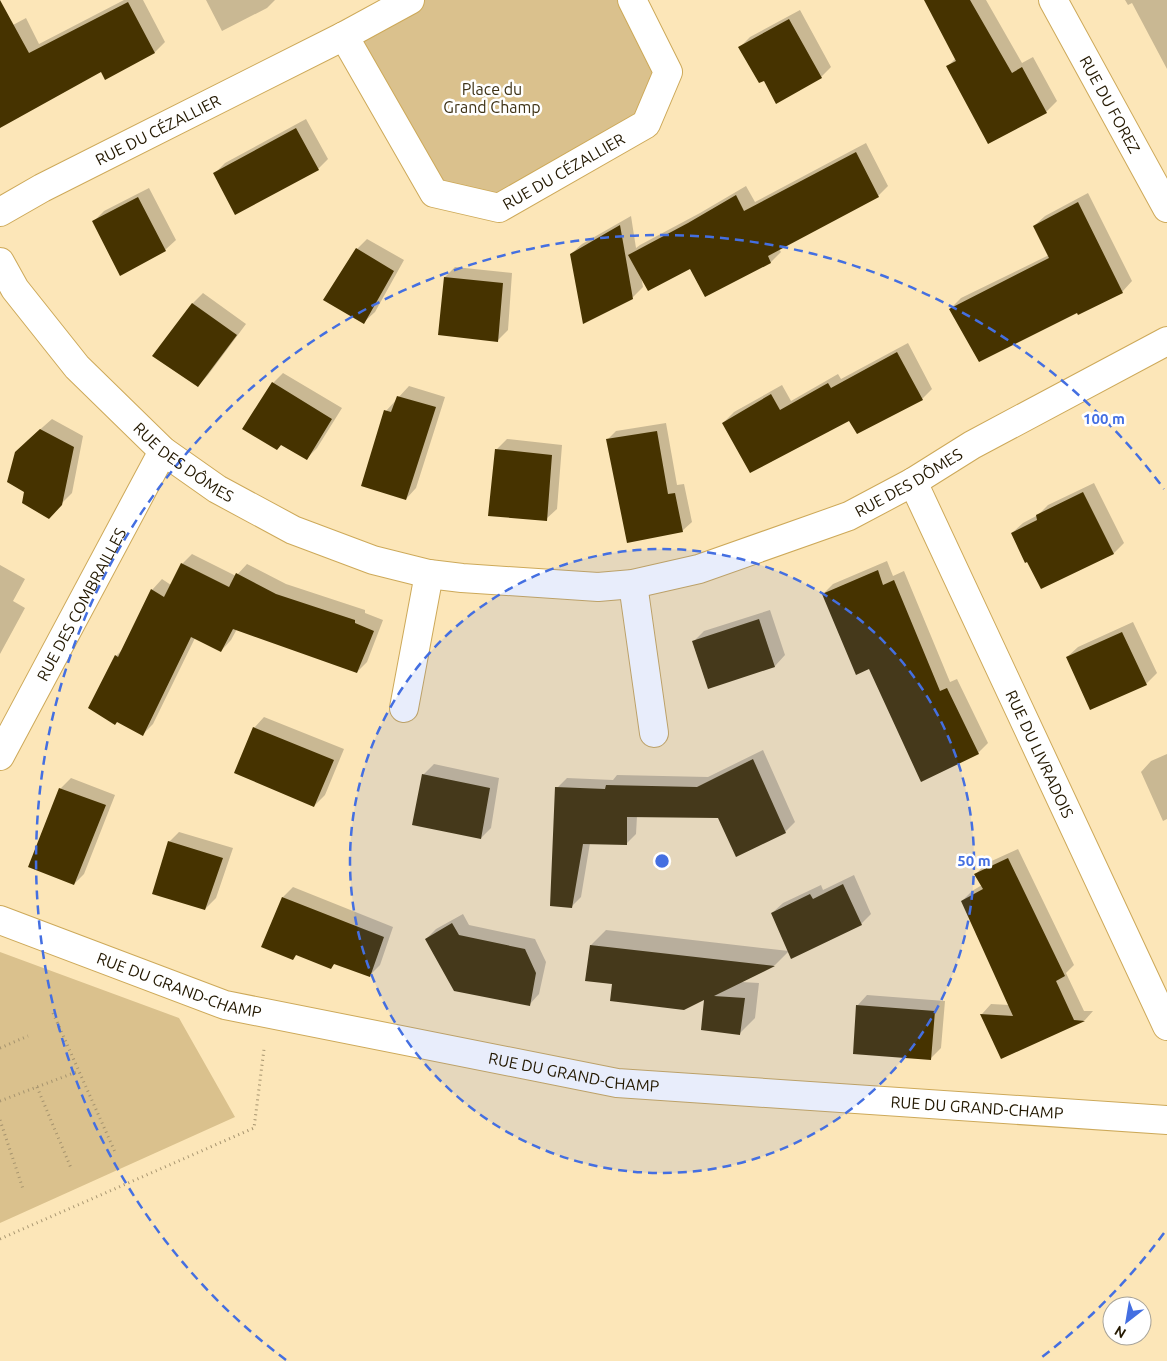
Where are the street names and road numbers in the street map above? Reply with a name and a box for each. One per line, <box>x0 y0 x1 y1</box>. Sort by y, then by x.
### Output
street label: RUE DU FOREZ <box>1076 53 1144 156</box>
street label: RUE DU CÉZALLIER <box>92 91 223 169</box>
street label: RUE DU CÉZALLIER <box>499 129 628 213</box>
street label: RUE DES DÔMES <box>130 419 237 505</box>
street label: RUE DES DÔMES <box>852 444 965 520</box>
street label: RUE DES COMBRAILLES <box>33 525 129 684</box>
street label: RUE DU LIVRADOIS <box>1002 687 1077 821</box>
street label: RUE DU GRAND-CHAMP <box>94 948 263 1021</box>
street label: RUE DU GRAND-CHAMP <box>487 1049 660 1095</box>
street label: RUE DU GRAND-CHAMP <box>890 1092 1064 1122</box>

